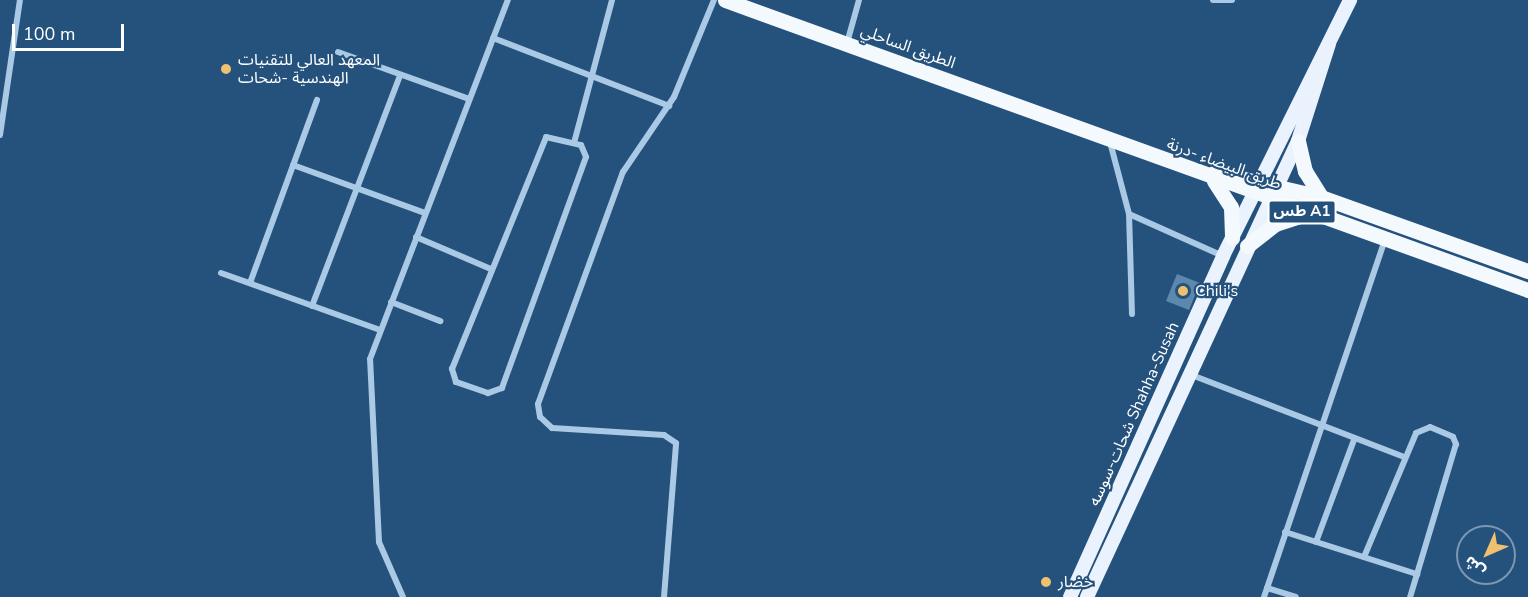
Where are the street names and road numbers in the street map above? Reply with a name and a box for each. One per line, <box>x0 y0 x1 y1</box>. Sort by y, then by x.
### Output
street label: الطريق الساحلي <box>858 21 958 73</box>
street label: طريق البيضاء -درنة <box>1164 134 1284 194</box>
road number: طس A1 <box>1268 200 1336 224</box>
street label: شحات-سوسه Shahha-Susah <box>1085 319 1183 509</box>

